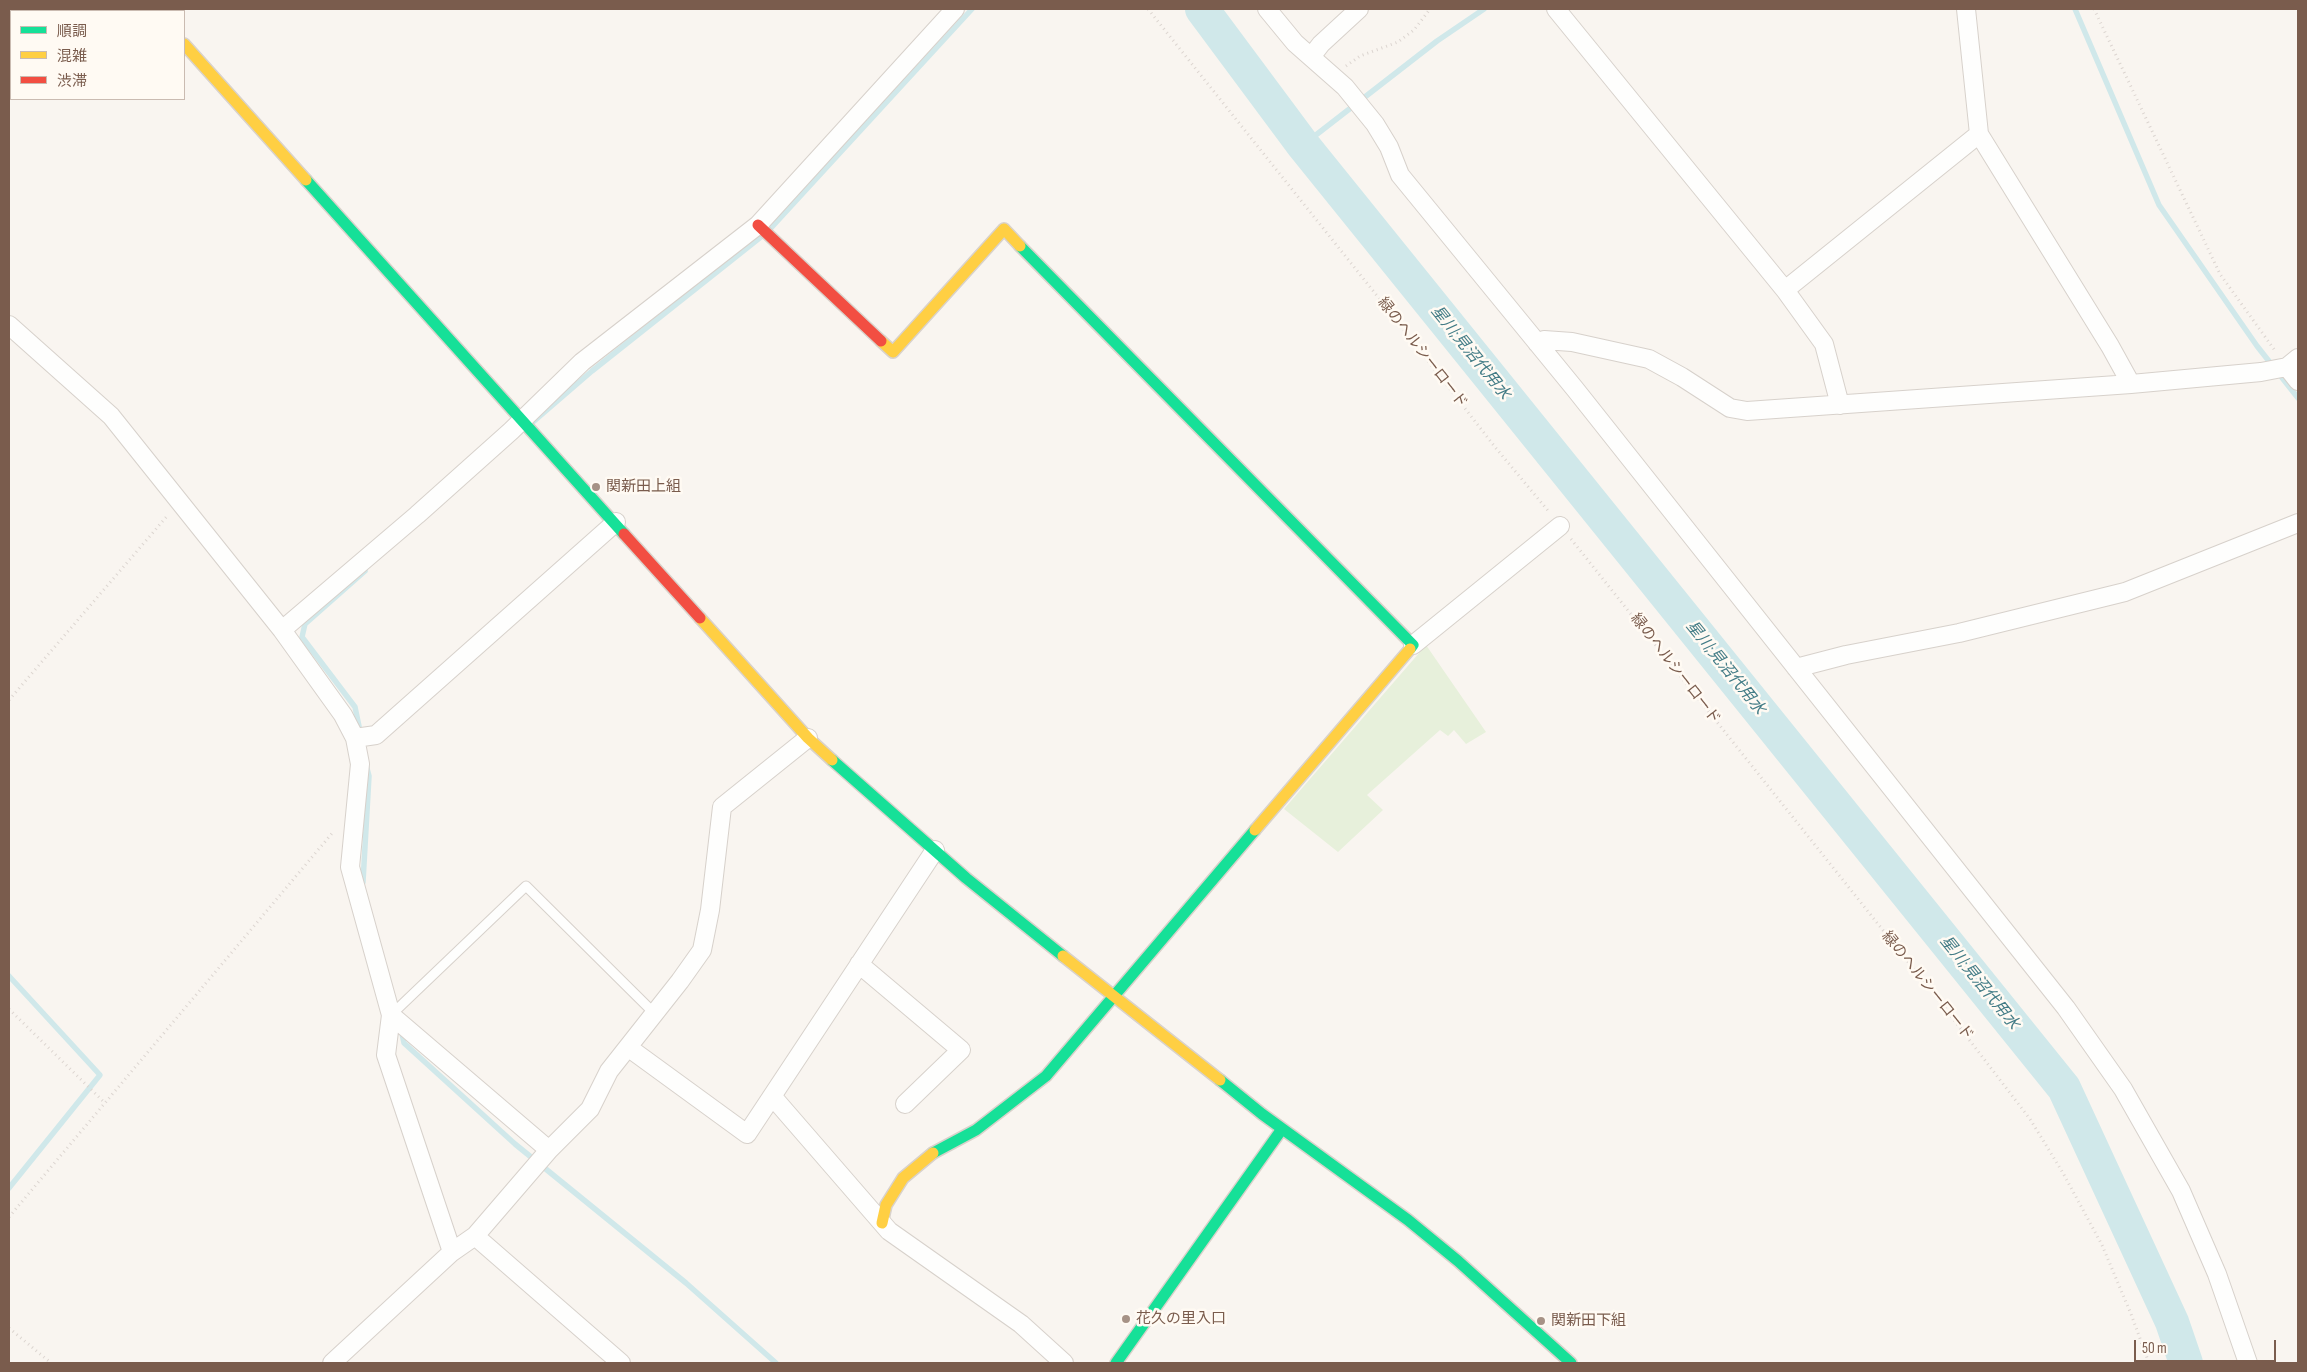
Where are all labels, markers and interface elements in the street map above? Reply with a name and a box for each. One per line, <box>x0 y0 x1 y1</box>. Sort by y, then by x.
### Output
legend <box>10 10 185 100</box>
text: 順調 <box>57 22 87 41</box>
text: 混雑 <box>57 47 87 66</box>
text: 渋滞 <box>57 72 87 91</box>
street label: 緑のヘルシーロード <box>1373 294 1471 412</box>
water label: 星川;見沼代用水 <box>1426 302 1514 404</box>
place label: 関新田上組 <box>606 478 681 496</box>
marker: 関新田上組 <box>590 481 602 493</box>
street label: 緑のヘルシーロード <box>1626 610 1724 728</box>
water label: 星川;見沼代用水 <box>1681 617 1769 719</box>
street label: 緑のヘルシーロード <box>1878 928 1976 1044</box>
water label: 星川;見沼代用水 <box>1935 932 2023 1034</box>
place label: 花久の里入口 <box>1136 1310 1226 1328</box>
place label: 関新田下組 <box>1551 1312 1626 1330</box>
marker: 花久の里入口 <box>1120 1313 1132 1325</box>
marker: 関新田下組 <box>1535 1315 1547 1327</box>
scale bar <box>2137 1330 2280 1362</box>
text: 50 m <box>2142 1339 2167 1358</box>

